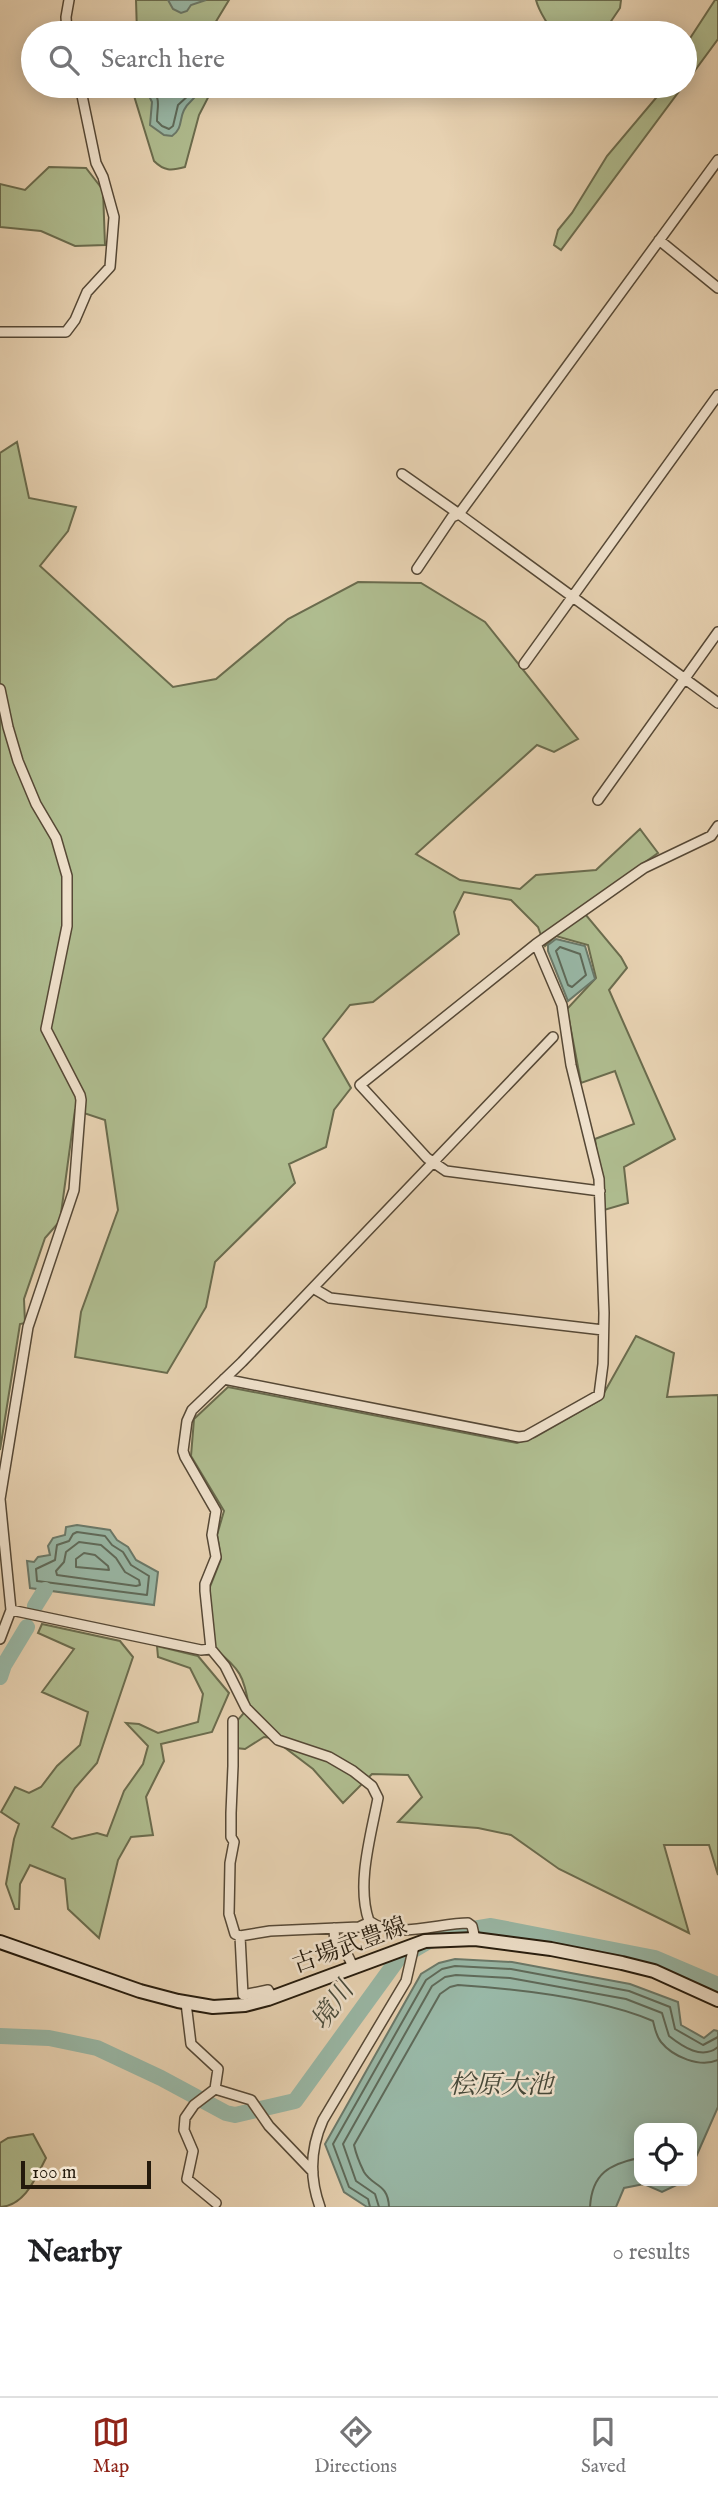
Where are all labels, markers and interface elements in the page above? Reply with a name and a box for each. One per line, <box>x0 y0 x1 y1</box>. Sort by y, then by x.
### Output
search box <box>21 21 697 98</box>
icon: search <box>45 41 83 79</box>
text: Search here <box>101 43 225 76</box>
street label: 古場武豊線 <box>288 1911 412 1981</box>
water label: 境川 <box>304 1973 363 2037</box>
water label: 桧原大池 <box>449 2069 556 2102</box>
map controls <box>634 2123 697 2186</box>
button: locate <box>634 2123 697 2186</box>
scale bar <box>21 2158 150 2190</box>
text: 100 m <box>32 2161 76 2185</box>
text: Nearby <box>28 2234 121 2272</box>
text: 0 results <box>612 2238 690 2267</box>
tab: Map <box>92 2413 130 2479</box>
tab: Directions <box>314 2413 397 2479</box>
tab: Saved <box>581 2413 626 2479</box>

